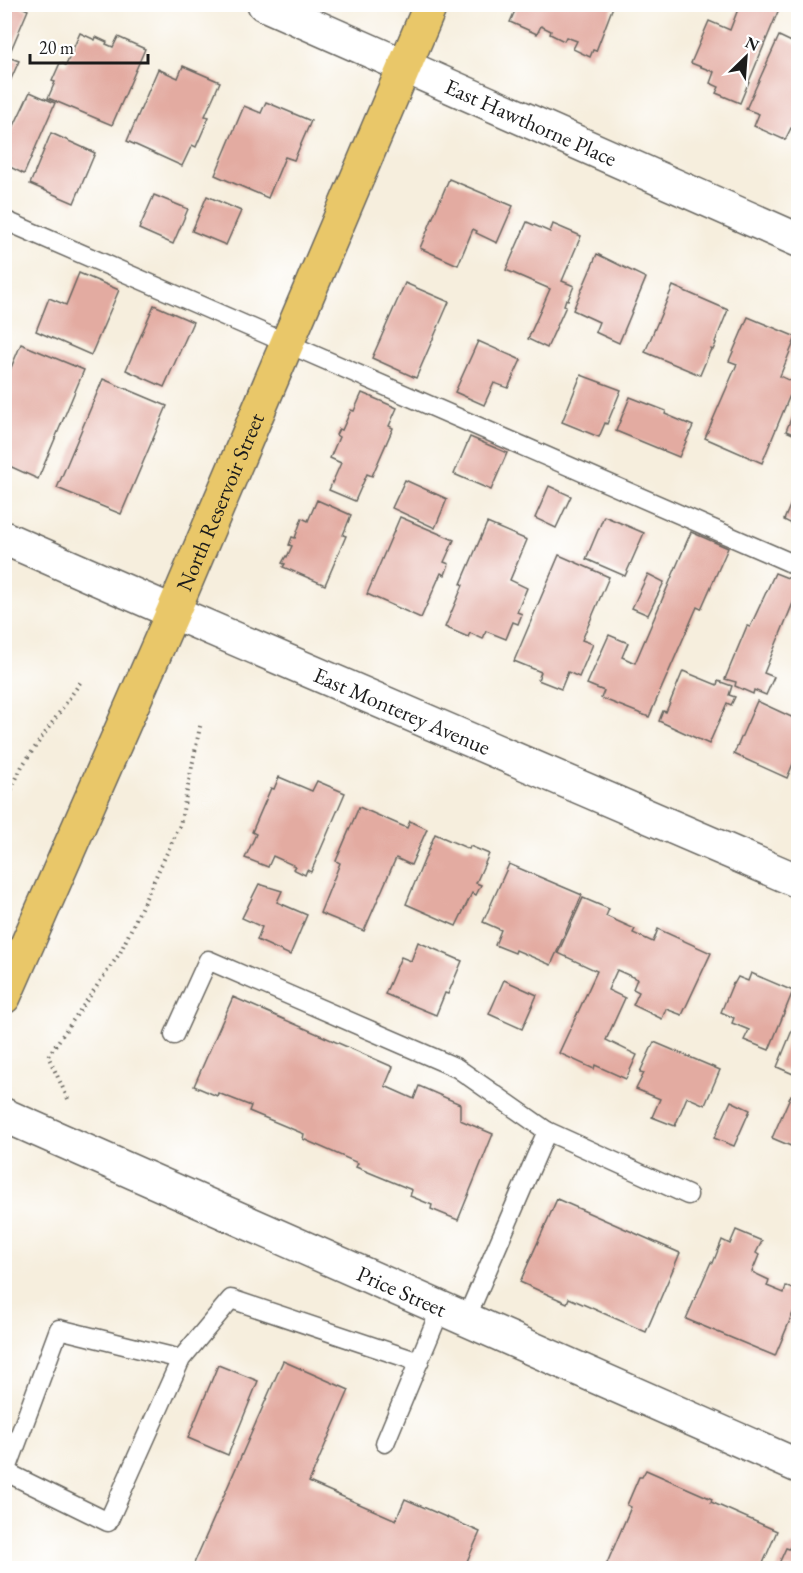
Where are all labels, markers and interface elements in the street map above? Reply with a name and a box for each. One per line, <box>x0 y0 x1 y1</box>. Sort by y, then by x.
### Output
scale bar <box>30 27 148 65</box>
north arrow <box>716 27 776 87</box>
text: N <box>742 32 762 56</box>
text: 20 m <box>39 36 74 59</box>
street label: East Hawthorne Place <box>441 72 622 173</box>
street label: North Reservoir Street <box>169 408 271 596</box>
street label: East Monterey Avenue <box>309 660 495 762</box>
street label: Price Street <box>352 1259 451 1324</box>

